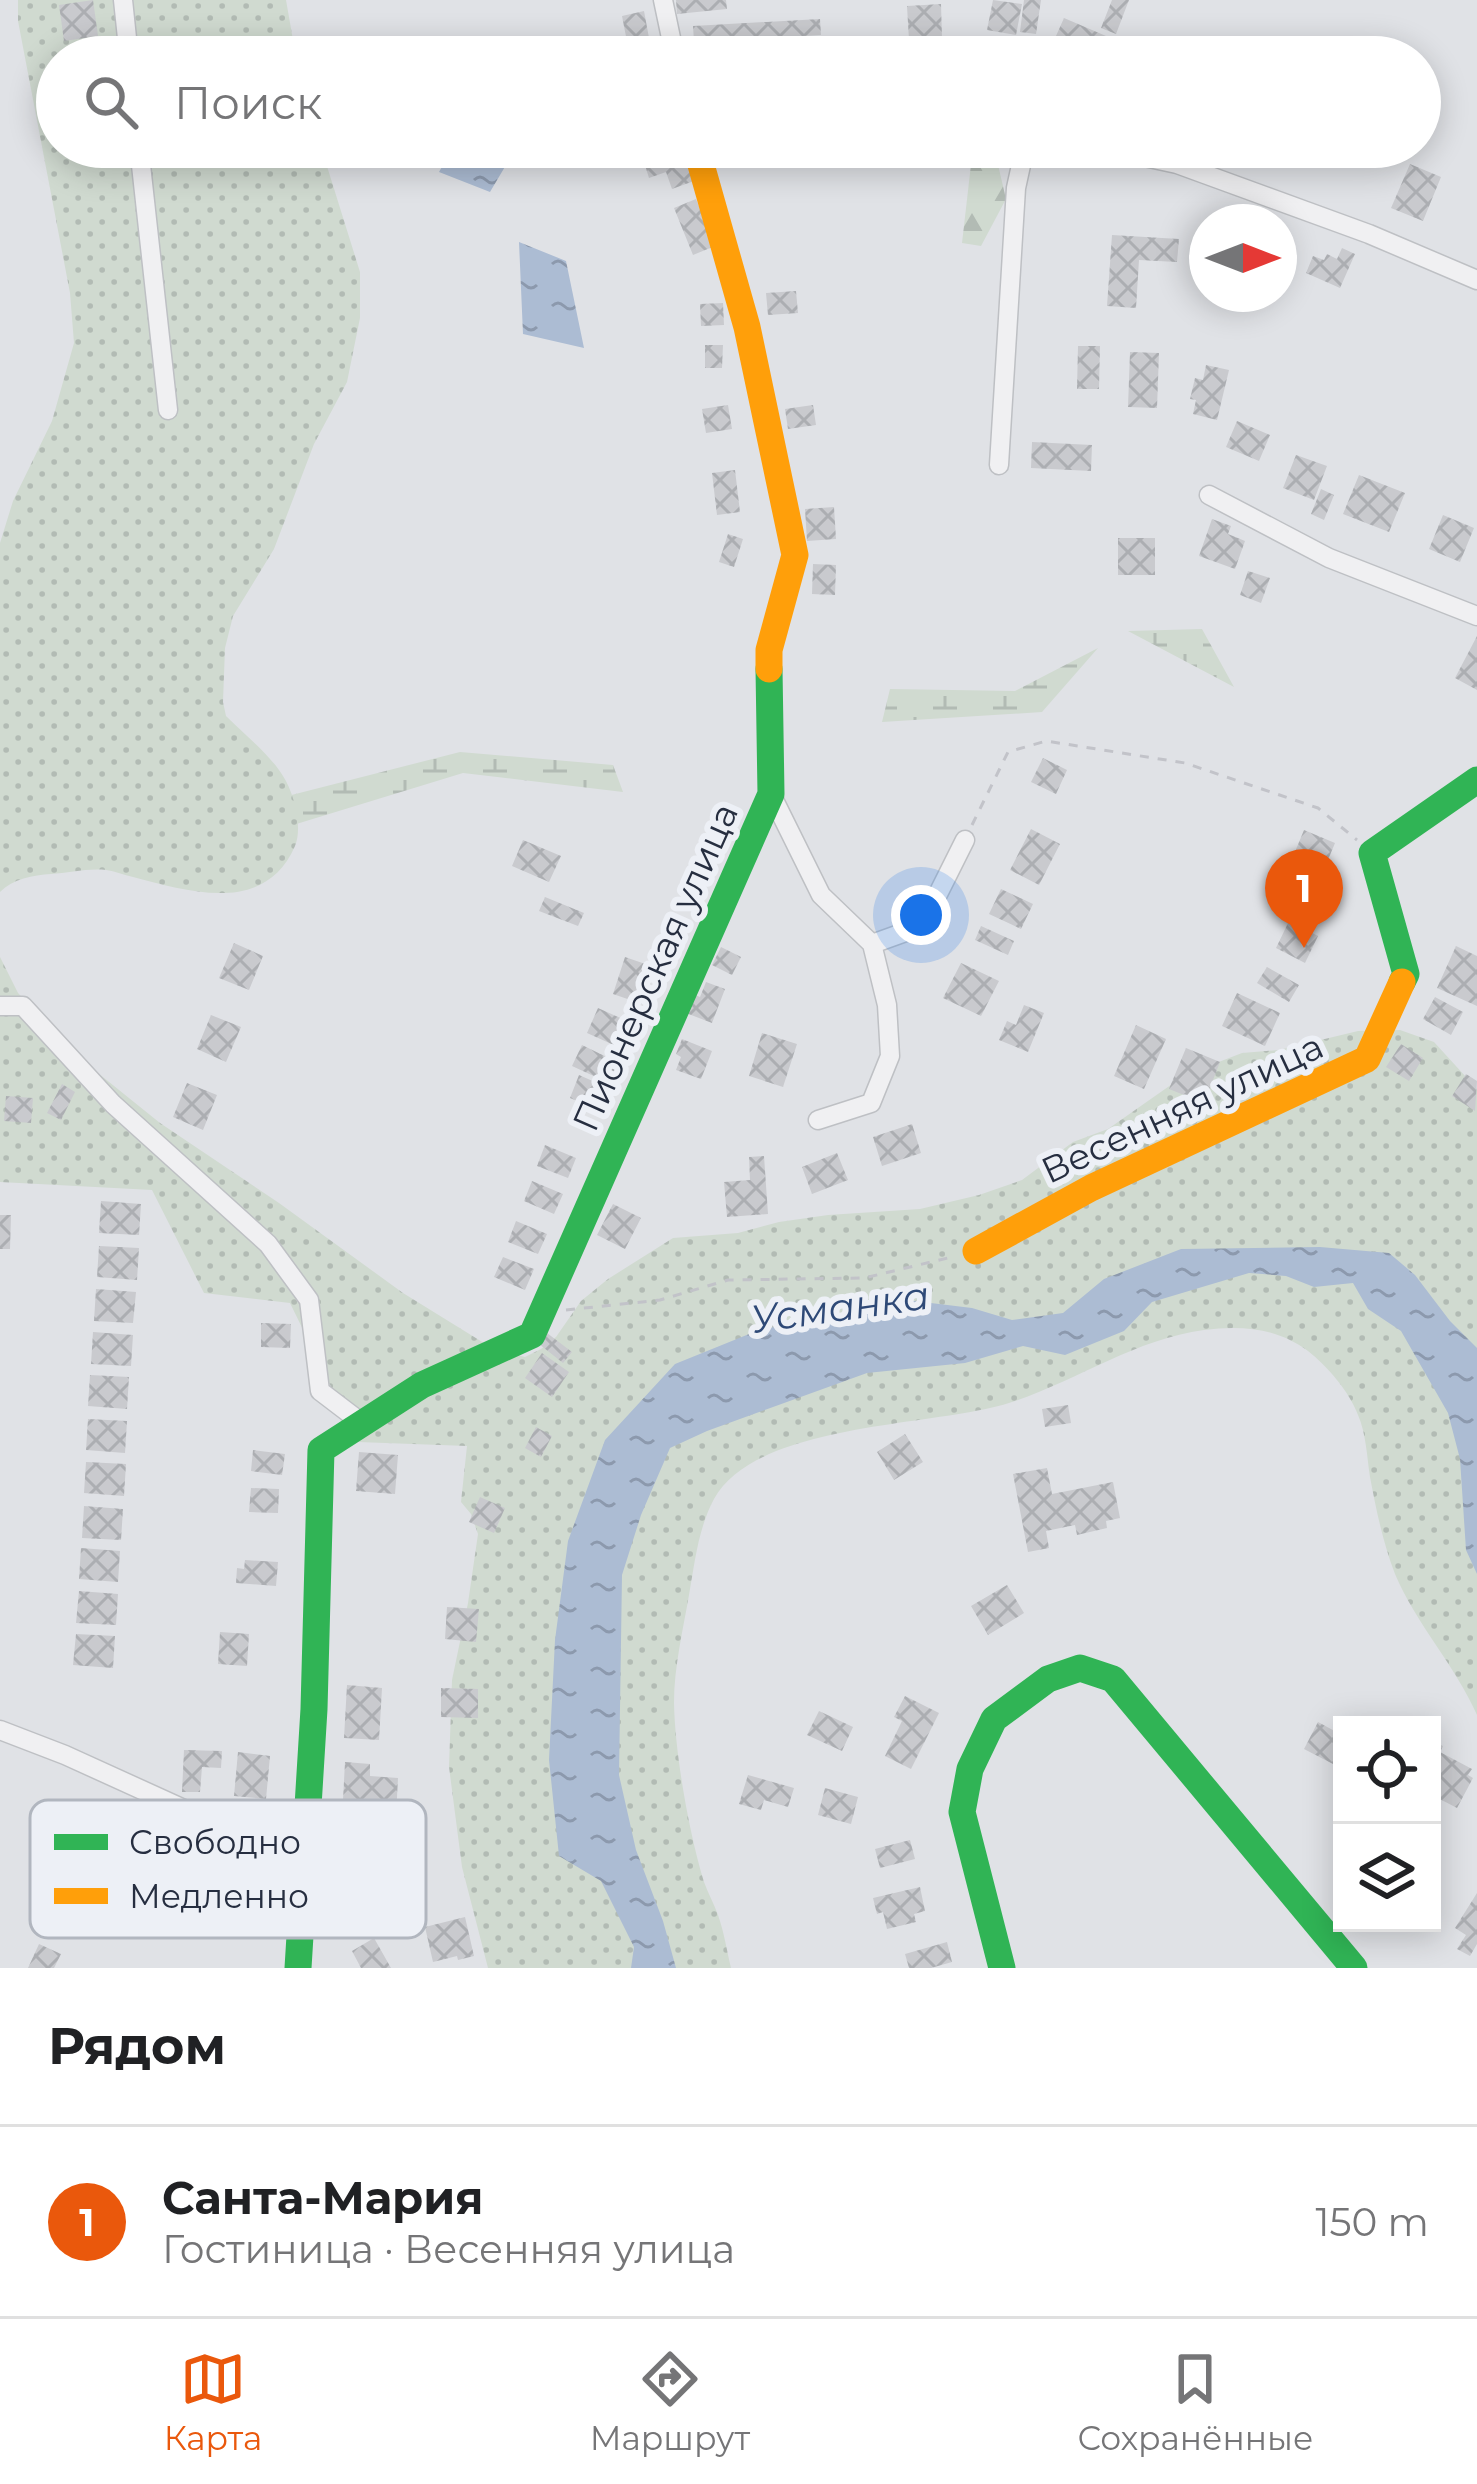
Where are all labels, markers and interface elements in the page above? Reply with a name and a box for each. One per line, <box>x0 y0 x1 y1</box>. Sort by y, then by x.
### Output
search box <box>36 36 1441 168</box>
icon: search <box>78 69 144 135</box>
text: Поиск <box>174 75 322 130</box>
north arrow <box>1189 204 1297 312</box>
street label: Пионерская улица <box>563 796 747 1138</box>
pin: 1 <box>1265 849 1343 948</box>
your location <box>891 885 951 945</box>
street label: Весенняя улица <box>1034 1024 1330 1192</box>
water label: Усманка <box>748 1271 932 1343</box>
map controls <box>1333 1716 1441 1932</box>
button: locate <box>1333 1716 1441 1824</box>
legend <box>30 1800 426 1938</box>
text: Свободно <box>129 1822 301 1862</box>
button: layers <box>1333 1824 1441 1932</box>
text: Медленно <box>129 1876 309 1916</box>
text: Рядом <box>48 2015 226 2077</box>
text: Санта-Мария <box>162 2170 484 2225</box>
text: 1 <box>79 2198 95 2246</box>
text: 150 m <box>1315 2198 1429 2246</box>
text: Гостиница · Весенняя улица <box>162 2225 735 2273</box>
tab: Карта <box>164 2346 262 2458</box>
tab: Маршрут <box>590 2346 750 2458</box>
tab: Сохранённые <box>1077 2346 1313 2458</box>

